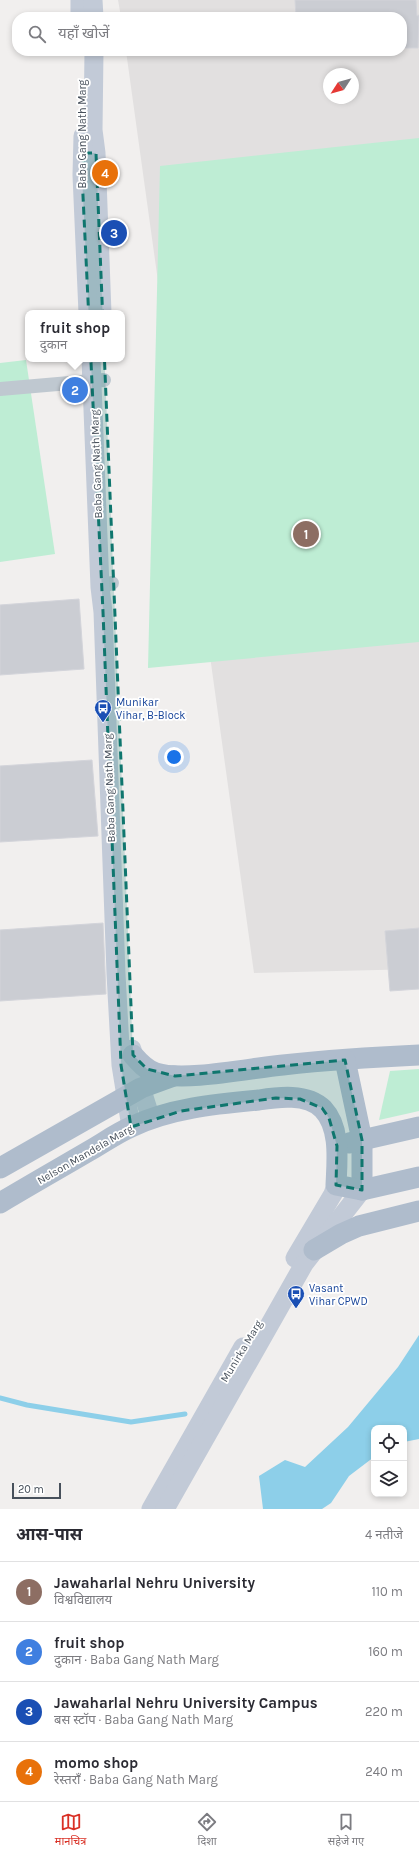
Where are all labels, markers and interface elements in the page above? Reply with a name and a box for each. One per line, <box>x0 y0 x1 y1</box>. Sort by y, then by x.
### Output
search box <box>12 12 407 56</box>
icon: search <box>26 23 48 45</box>
text: यहाँ खोजें <box>58 24 109 42</box>
north arrow <box>323 68 359 104</box>
street label: Baba Gang Nath Marg <box>76 79 89 189</box>
pin: 4 <box>92 158 118 188</box>
pin: 3 <box>101 218 127 248</box>
popup <box>25 310 125 362</box>
text: fruit shop <box>40 319 110 337</box>
text: दुकान <box>40 337 67 352</box>
pin: 2 <box>62 375 88 405</box>
street label: Baba Gang Nath Marg <box>88 408 105 519</box>
pin: 1 <box>293 519 319 549</box>
place label: Munikar Vihar, B-Block <box>116 696 186 722</box>
bus stop icon: Munikar Vihar, B-Block <box>93 698 113 723</box>
street label: Baba Gang Nath Marg <box>101 732 118 843</box>
your location <box>164 747 184 767</box>
street label: Nelson Mandela Marg <box>35 1121 136 1187</box>
place label: Vasant Vihar CPWD <box>309 1282 368 1308</box>
bus stop icon: Vasant Vihar CPWD <box>286 1284 306 1309</box>
street label: Munirka Marg <box>218 1317 265 1385</box>
map controls <box>371 1425 407 1497</box>
button: locate <box>371 1425 407 1461</box>
button: layers <box>371 1461 407 1497</box>
scale bar <box>12 1481 61 1500</box>
text: 20 m <box>18 1483 44 1496</box>
text: आस-पास <box>16 1524 82 1544</box>
text: 4 नतीजे <box>365 1527 403 1542</box>
text: Jawaharlal Nehru University <box>54 1574 255 1592</box>
text: 1 <box>27 1584 31 1599</box>
text: 110 m <box>371 1584 403 1599</box>
text: विश्वविद्यालय <box>54 1592 112 1607</box>
text: fruit shop <box>54 1634 124 1652</box>
text: 2 <box>25 1644 33 1659</box>
text: 160 m <box>368 1644 403 1659</box>
text: दुकान · Baba Gang Nath Marg <box>54 1652 219 1667</box>
text: Jawaharlal Nehru University Campus <box>54 1694 318 1712</box>
text: 3 <box>25 1704 33 1719</box>
text: 220 m <box>365 1704 403 1719</box>
text: बस स्टॉप · Baba Gang Nath Marg <box>54 1712 233 1727</box>
text: momo shop <box>54 1754 138 1772</box>
text: 4 <box>25 1764 33 1779</box>
text: 240 m <box>365 1764 403 1779</box>
text: रेस्तराँ · Baba Gang Nath Marg <box>54 1772 218 1787</box>
tab: मानचित्र <box>55 1811 86 1849</box>
tab: दिशा <box>196 1811 218 1849</box>
tab: सहेजे गए <box>328 1811 364 1849</box>

